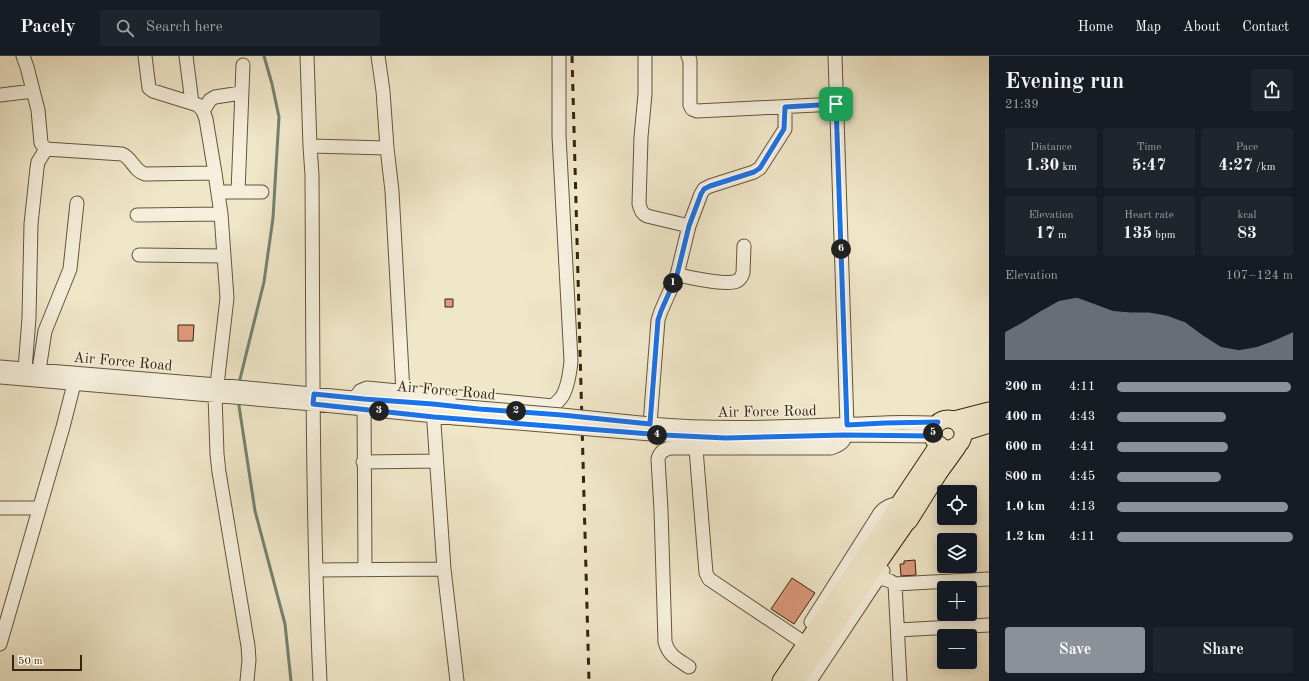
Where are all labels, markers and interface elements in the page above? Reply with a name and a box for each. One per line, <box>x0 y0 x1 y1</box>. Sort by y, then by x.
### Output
search box <box>100 10 380 46</box>
icon: search <box>114 17 136 39</box>
text: Pacely <box>20 18 76 37</box>
text: Search here <box>146 20 223 35</box>
text: Home <box>1078 20 1113 34</box>
text: Map <box>1135 20 1161 34</box>
text: About <box>1183 20 1220 34</box>
text: Contact <box>1242 20 1289 34</box>
button: share <box>1251 69 1293 111</box>
text: Evening run <box>1005 71 1124 93</box>
pin <box>819 87 853 121</box>
icon: arrive <box>825 93 847 115</box>
text: 21:39 <box>1005 98 1039 111</box>
text: Distance <box>1030 142 1072 153</box>
text: Time <box>1137 142 1161 153</box>
text: Pace <box>1236 142 1258 153</box>
text: 1.30 <box>1025 157 1059 174</box>
text: 5:47 <box>1132 157 1166 174</box>
text: 4:27 <box>1219 157 1253 174</box>
text: km <box>1059 162 1077 173</box>
text: /km <box>1253 162 1275 173</box>
text: Elevation <box>1029 210 1073 221</box>
text: Heart rate <box>1124 210 1174 221</box>
text: kcal <box>1238 210 1256 221</box>
text: 17 <box>1035 225 1055 242</box>
text: 135 <box>1123 225 1152 242</box>
text: 83 <box>1237 225 1257 242</box>
text: m <box>1055 230 1067 241</box>
text: bpm <box>1152 230 1175 241</box>
pin: 6 <box>831 239 851 259</box>
text: 6 <box>838 243 844 254</box>
text: Elevation <box>1005 269 1058 282</box>
text: 107–124 m <box>1226 269 1293 282</box>
pin: 1 <box>663 273 683 293</box>
text: 1 <box>670 277 676 288</box>
street label: Air Force Road <box>73 351 173 374</box>
street label: Air Force Road <box>396 380 496 403</box>
text: 200 m <box>1005 380 1042 393</box>
text: 4:11 <box>1069 380 1095 393</box>
pin: 3 <box>369 401 389 421</box>
pin: 2 <box>506 401 526 421</box>
street label: Air Force Road <box>717 404 817 421</box>
text: 3 <box>376 405 382 416</box>
text: 2 <box>513 405 519 416</box>
text: 400 m <box>1005 410 1042 423</box>
text: 4:43 <box>1069 410 1095 423</box>
pin: 5 <box>923 423 943 443</box>
pin: 4 <box>647 425 667 445</box>
text: 5 <box>930 427 936 438</box>
text: 4 <box>654 429 660 440</box>
text: 600 m <box>1005 440 1042 453</box>
text: 4:41 <box>1069 440 1095 453</box>
text: 800 m <box>1005 470 1042 483</box>
text: 4:45 <box>1069 470 1095 483</box>
map controls <box>937 485 977 669</box>
button: locate <box>937 485 977 525</box>
text: 1.0 km <box>1005 500 1045 513</box>
text: 4:13 <box>1069 500 1095 513</box>
text: 1.2 km <box>1005 530 1045 543</box>
text: 4:11 <box>1069 530 1095 543</box>
button: layers <box>937 533 977 573</box>
button: + <box>937 581 977 621</box>
button: Save <box>1005 627 1145 673</box>
button: Share <box>1153 627 1293 673</box>
button: − <box>937 629 977 669</box>
scale bar <box>12 653 82 672</box>
text: 50 m <box>18 656 43 667</box>

